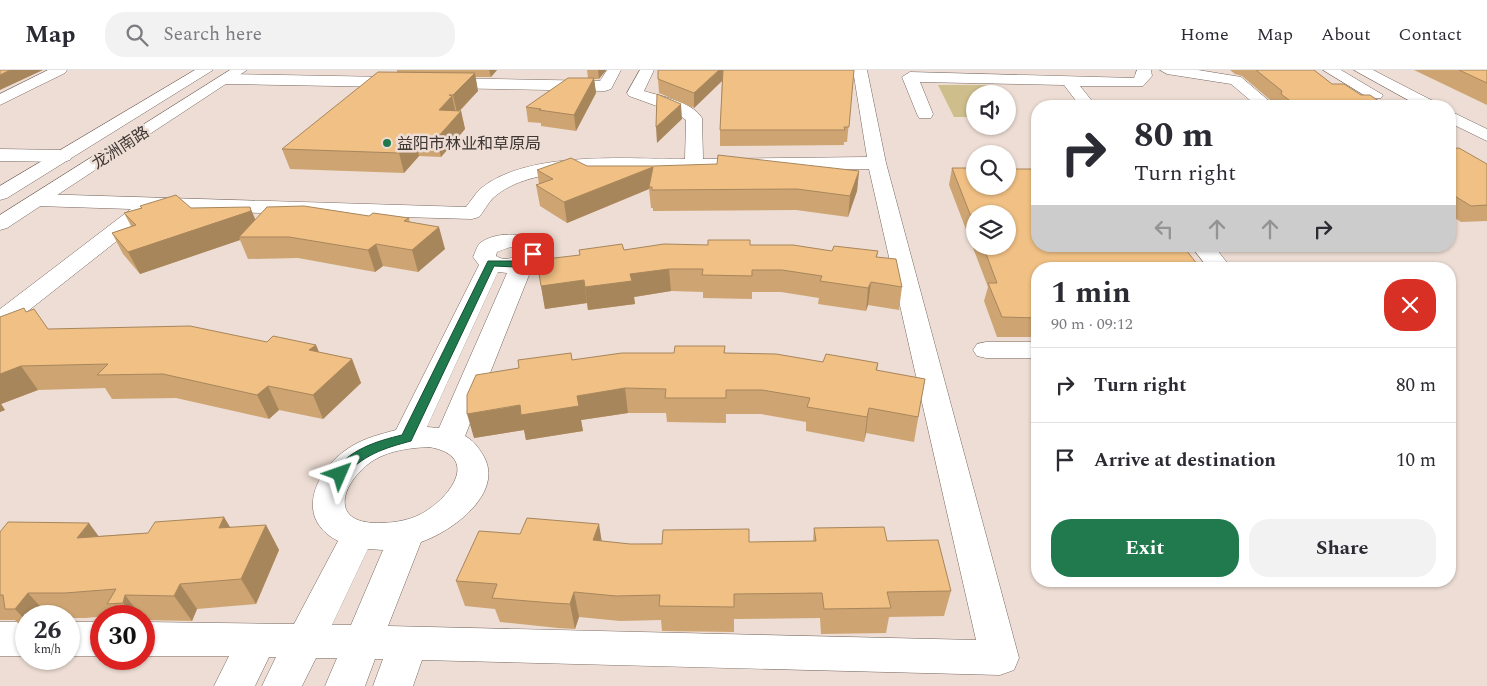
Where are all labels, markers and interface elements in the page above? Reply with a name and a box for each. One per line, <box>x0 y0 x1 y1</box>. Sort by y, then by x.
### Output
search box <box>105 12 455 57</box>
text: Map <box>25 17 75 53</box>
text: Search here <box>163 20 262 49</box>
icon: search <box>123 21 151 49</box>
text: Home <box>1180 21 1229 48</box>
text: Map <box>1257 21 1293 48</box>
text: About <box>1321 21 1371 48</box>
text: Contact <box>1399 21 1462 48</box>
map controls <box>966 85 1016 255</box>
button: sound <box>966 85 1016 135</box>
text: 80 m <box>1134 109 1214 162</box>
street label: 龙洲南路 <box>87 120 154 175</box>
icon: right <box>1051 120 1116 185</box>
place label: 益阳市林业和草原局 <box>397 132 541 156</box>
marker: 益阳市林业和草原局 <box>381 137 393 149</box>
button: search <box>966 145 1016 195</box>
text: Turn right <box>1134 157 1236 190</box>
button: layers <box>966 205 1016 255</box>
icon: left <box>1150 215 1178 243</box>
icon: ahead <box>1203 215 1231 243</box>
icon: ahead <box>1256 215 1284 243</box>
icon: right <box>1309 215 1337 243</box>
pin <box>512 233 554 275</box>
icon: arrive <box>519 240 547 268</box>
text: 1 min <box>1051 270 1131 316</box>
button: close <box>1384 279 1436 331</box>
text: 90 m · 09:12 <box>1051 312 1133 336</box>
icon: right <box>1051 371 1079 399</box>
text: Turn right <box>1094 371 1187 400</box>
text: 80 m <box>1396 371 1436 400</box>
icon: arrive <box>1051 446 1079 474</box>
text: Arrive at destination <box>1094 446 1276 475</box>
text: 10 m <box>1396 446 1436 475</box>
position arrow <box>313 447 365 499</box>
button: Exit <box>1051 519 1239 577</box>
button: Share <box>1249 519 1436 577</box>
speed limit sign: 30 <box>90 605 155 670</box>
text: 26 <box>33 612 62 650</box>
text: km/h <box>34 640 61 659</box>

